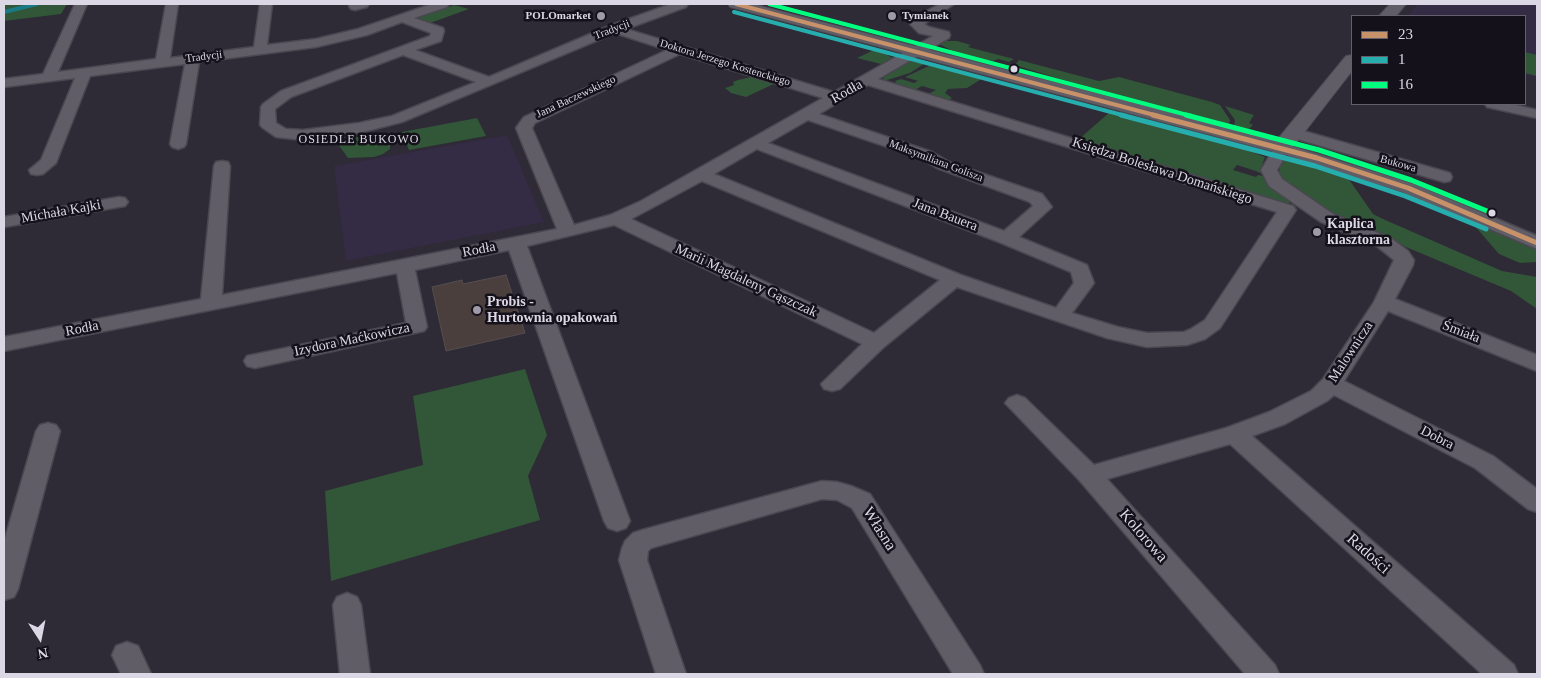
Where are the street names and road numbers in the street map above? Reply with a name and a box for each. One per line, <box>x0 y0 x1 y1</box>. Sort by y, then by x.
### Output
street label: Tradycji <box>592 17 632 43</box>
street label: Doktora Jerzego Kostenckiego <box>658 37 792 89</box>
street label: Tradycji <box>185 48 223 66</box>
street label: Jana Baczewskiego <box>534 73 618 121</box>
street label: Rodła <box>828 76 866 108</box>
street label: Księdza Bolesława Domańskiego <box>1070 134 1254 208</box>
street label: Maksymiliana Golisza <box>887 137 985 185</box>
street label: Bukowa <box>1379 153 1417 175</box>
street label: Jana Bauera <box>910 195 980 235</box>
street label: Michała Kajki <box>20 197 102 227</box>
street label: Rodła <box>461 239 497 261</box>
street label: Marii Magdaleny Gąszczak <box>672 241 820 321</box>
street label: Śmiała <box>1440 317 1482 347</box>
street label: Rodła <box>64 318 100 340</box>
street label: Malownicza <box>1325 318 1377 386</box>
street label: Izydora Maćkowicza <box>293 320 411 360</box>
street label: Dobra <box>1418 423 1456 453</box>
street label: Własna <box>858 504 900 554</box>
street label: Kolorowa <box>1115 506 1171 566</box>
street label: Radości <box>1342 530 1394 578</box>

